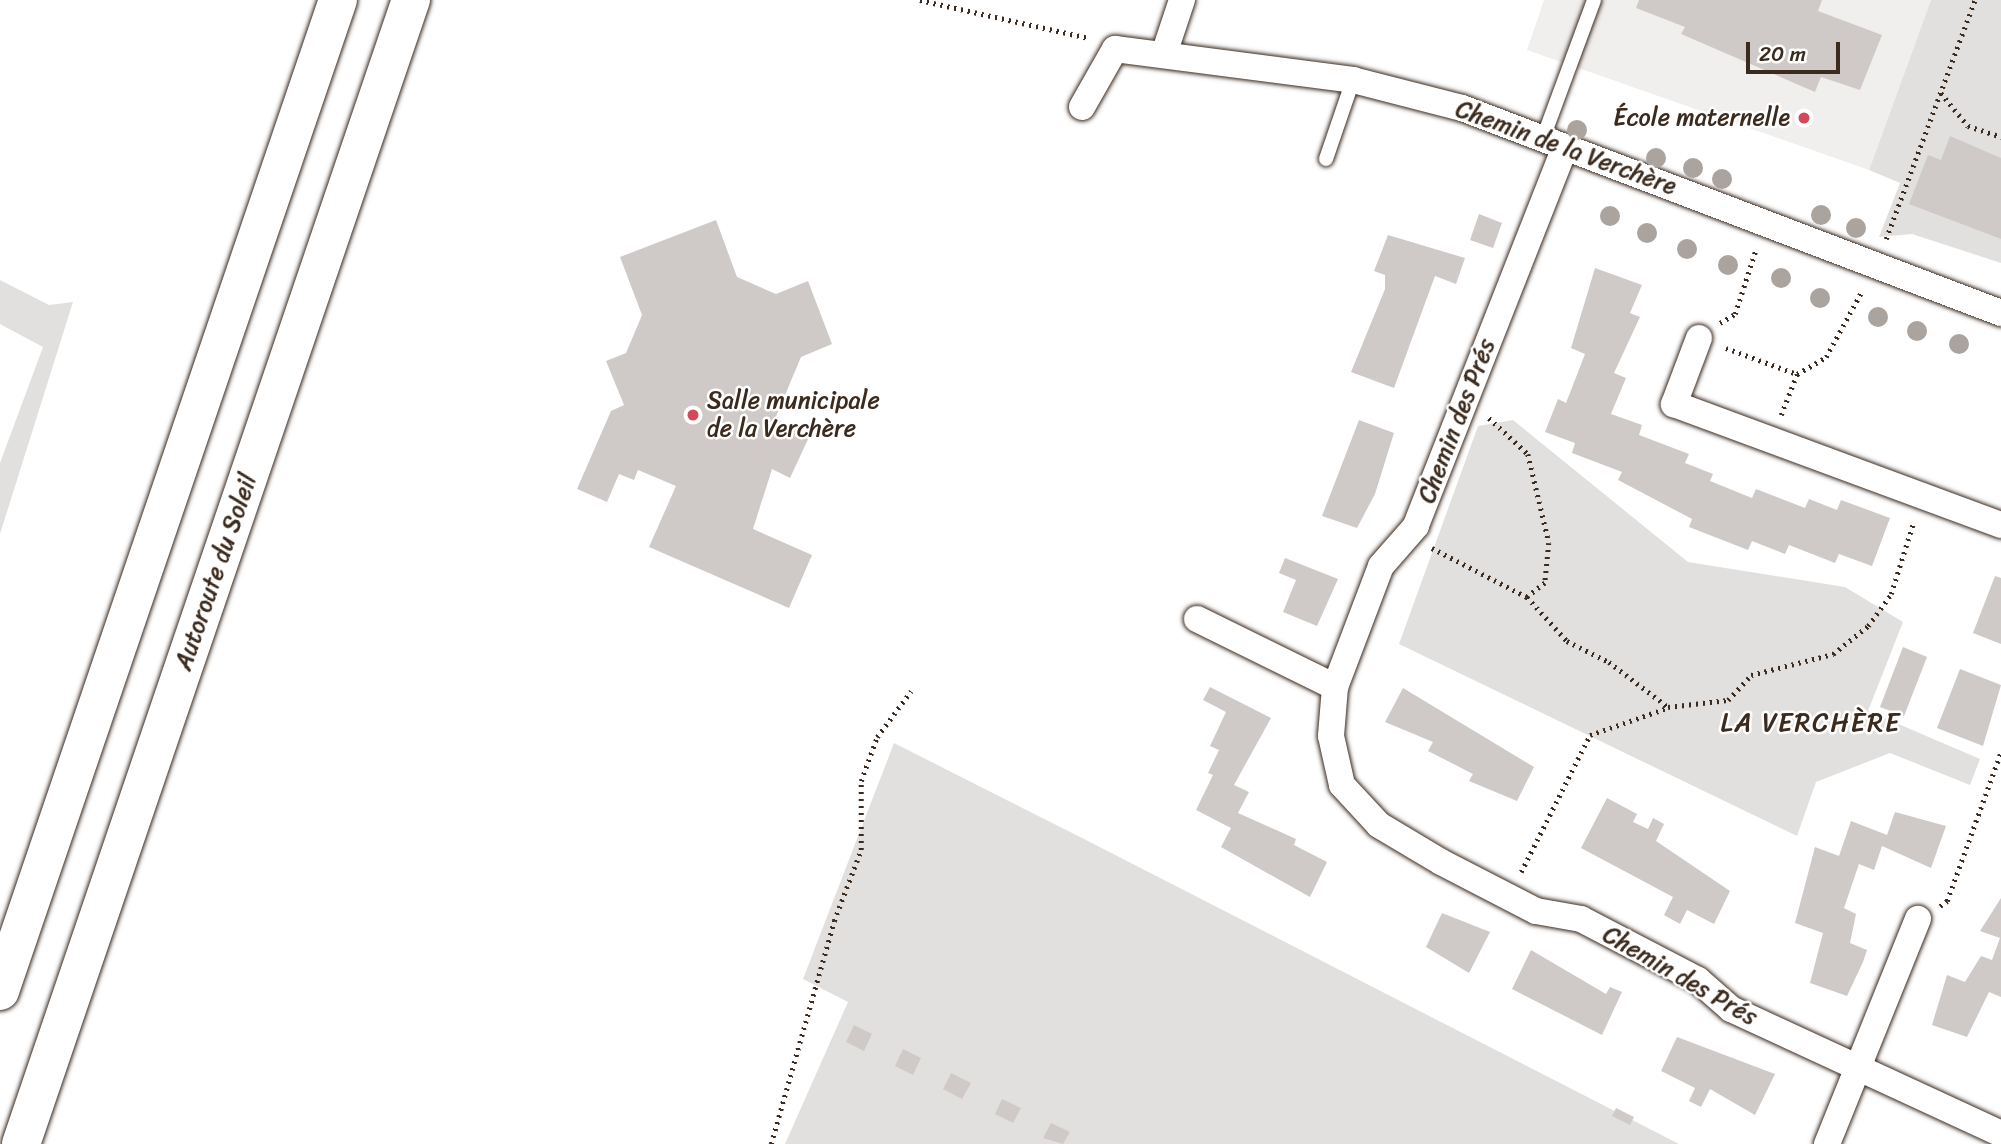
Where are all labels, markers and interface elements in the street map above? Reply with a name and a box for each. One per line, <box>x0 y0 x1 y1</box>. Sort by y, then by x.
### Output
scale bar <box>1749 28 1843 72</box>
text: 20 m <box>1759 35 1806 73</box>
street label: Chemin de la Verchère <box>1451 94 1681 202</box>
place label: École maternelle <box>1613 104 1790 132</box>
marker: École maternelle <box>1796 110 1812 126</box>
street label: Chemin des Prés <box>1412 334 1502 508</box>
place label: Salle municipale de la Verchère <box>707 387 880 443</box>
marker: Salle municipale de la Verchère <box>685 407 701 423</box>
street label: Autoroute du Soleil <box>169 470 263 674</box>
district label: LA VERCHÈRE <box>1722 707 1900 739</box>
street label: Chemin des Prés <box>1597 920 1763 1032</box>

